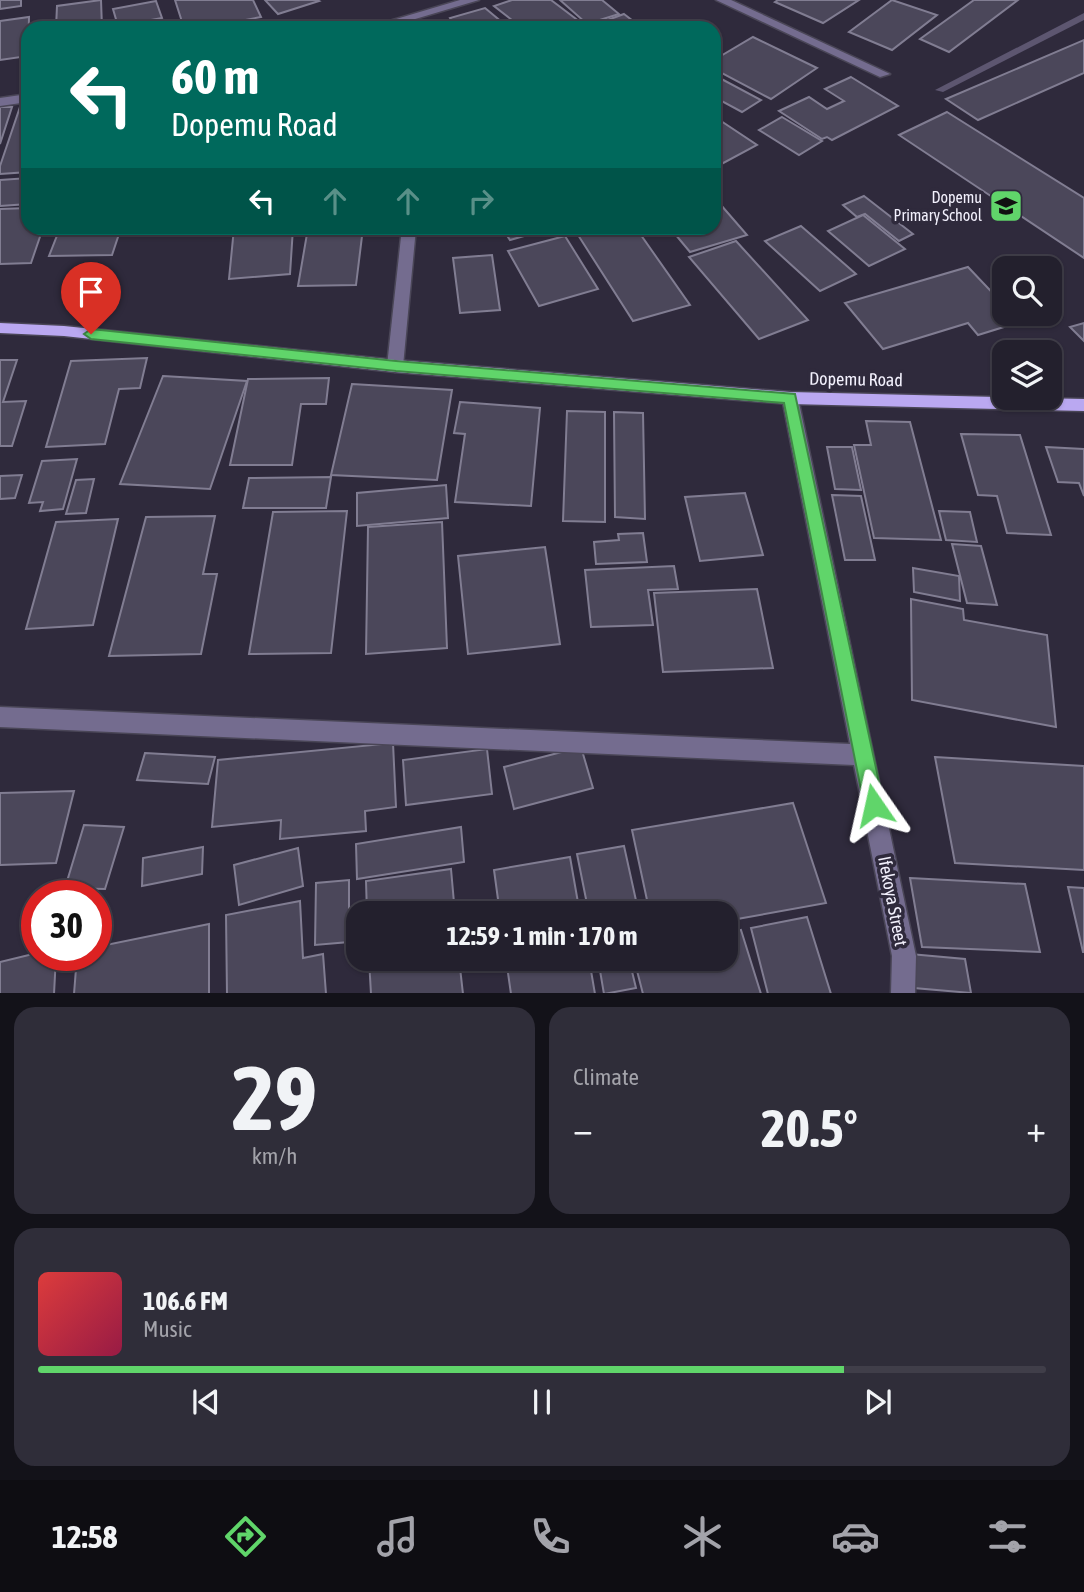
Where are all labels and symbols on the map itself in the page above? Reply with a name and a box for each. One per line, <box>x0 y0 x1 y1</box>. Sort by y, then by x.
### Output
school or university icon: Dopemu Primary School <box>987 187 1025 225</box>
place label: Dopemu Primary School <box>894 188 983 225</box>
pin <box>61 262 121 334</box>
street label: Dopemu Road <box>809 368 903 390</box>
position arrow <box>837 768 911 842</box>
street label: Ifekoya Street <box>874 854 912 948</box>
speed limit sign: 30 <box>21 880 112 971</box>

